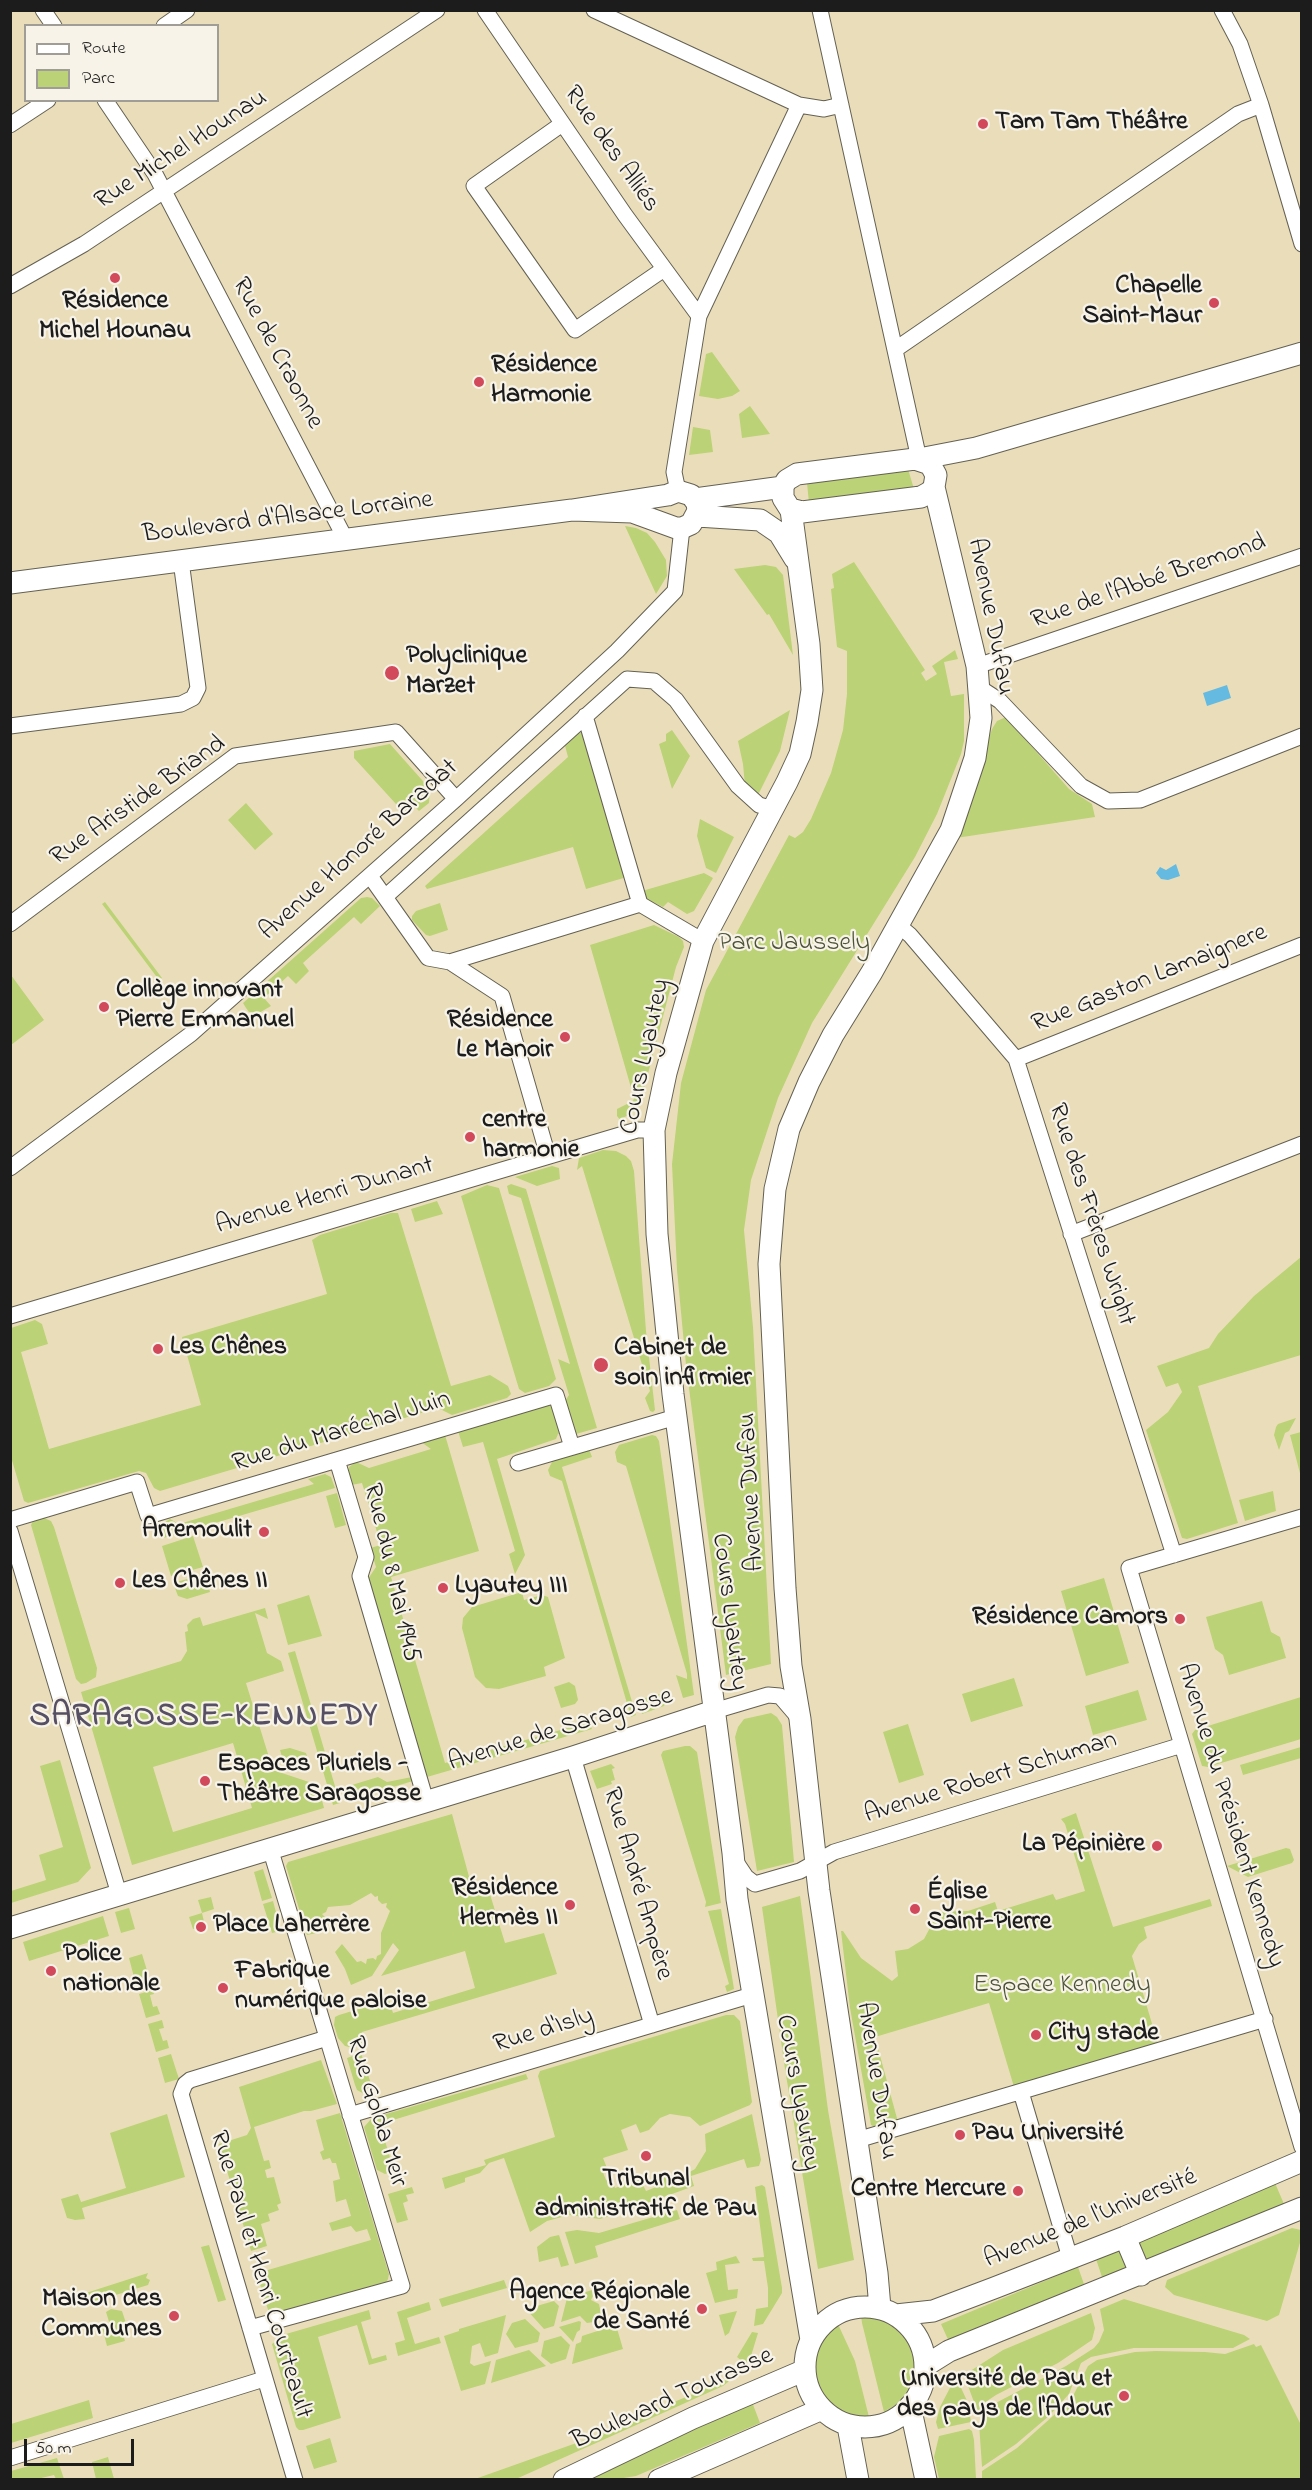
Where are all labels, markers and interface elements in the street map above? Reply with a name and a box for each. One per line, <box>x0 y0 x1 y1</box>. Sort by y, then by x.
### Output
legend <box>24 24 219 102</box>
text: Route <box>82 36 126 62</box>
text: Parc <box>82 66 115 92</box>
street label: Rue des Alliés <box>555 81 665 219</box>
street label: Rue Michel Hounau <box>90 84 274 218</box>
place label: Tam Tam Théâtre <box>995 108 1188 140</box>
marker: Tam Tam Théâtre <box>976 117 990 131</box>
marker: Résidence Michel Hounau <box>108 271 122 285</box>
place label: Chapelle Saint-Maur <box>1083 272 1202 334</box>
street label: Rue de Craonne <box>223 273 329 435</box>
place label: Résidence Michel Hounau <box>39 287 191 348</box>
marker: Chapelle Saint-Maur <box>1207 296 1221 310</box>
place label: Résidence Harmonie <box>491 351 597 412</box>
marker: Résidence Harmonie <box>472 375 486 389</box>
street label: Boulevard d'Alsace Lorraine <box>141 486 435 552</box>
street label: Rue de l'Abbé Bremond <box>1027 528 1271 638</box>
street label: Avenue Dufau <box>959 536 1019 698</box>
place label: Polyclinique Marzet <box>406 642 527 704</box>
marker: Polyclinique Marzet <box>383 664 401 682</box>
street label: Rue Aristide Briand <box>45 730 233 874</box>
street label: Avenue Honoré Baradat <box>254 754 466 948</box>
street label: Rue Gaston Lamaignere <box>1028 919 1272 1041</box>
park label: Parc Jaussely <box>718 929 870 961</box>
place label: Collège innovant Pierre Emmanuel <box>116 976 294 1038</box>
street label: Cours Lyautey <box>615 976 679 1138</box>
marker: Collège innovant Pierre Emmanuel <box>97 1000 111 1014</box>
place label: Résidence Le Manoir <box>447 1006 553 1068</box>
marker: Résidence Le Manoir <box>558 1030 572 1044</box>
street label: Rue des Frères Wright <box>1039 1100 1141 1330</box>
place label: centre harmonie <box>482 1106 579 1168</box>
marker: centre harmonie <box>463 1130 477 1144</box>
street label: Avenue Henri Dunant <box>212 1151 438 1243</box>
place label: Les Chênes <box>170 1333 287 1365</box>
place label: Cabinet de soin infirmier <box>614 1334 752 1396</box>
marker: Les Chênes <box>151 1342 165 1356</box>
marker: Cabinet de soin infirmier <box>592 1356 610 1374</box>
street label: Rue du Maréchal Juin <box>229 1385 455 1481</box>
street label: Avenue Dufau <box>733 1412 773 1572</box>
street label: Rue du 8 Mai 1945 <box>354 1481 426 1665</box>
place label: Arremoulit <box>142 1516 252 1548</box>
marker: Arremoulit <box>257 1525 271 1539</box>
street label: Cours Lyautey <box>703 1532 753 1692</box>
place label: Les Chênes II <box>132 1567 268 1599</box>
place label: Lyautey III <box>455 1572 568 1604</box>
marker: Les Chênes II <box>113 1576 127 1590</box>
marker: Lyautey III <box>436 1581 450 1595</box>
place label: Résidence Camors <box>972 1603 1168 1635</box>
marker: Résidence Camors <box>1173 1612 1187 1626</box>
street label: Avenue du Président Kennedy <box>1168 1660 1290 1972</box>
street label: Avenue de Saragosse <box>445 1682 677 1780</box>
district label: SARAGOSSE-KENNEDY <box>29 1700 379 1738</box>
street label: Avenue Robert Schuman <box>861 1726 1121 1832</box>
place label: Espaces Pluriels - Théâtre Saragosse <box>217 1750 421 1811</box>
marker: Espaces Pluriels - Théâtre Saragosse <box>198 1774 212 1788</box>
street label: Rue André Ampère <box>594 1784 678 1984</box>
place label: La Pépinière <box>1022 1830 1145 1862</box>
marker: La Pépinière <box>1150 1839 1164 1853</box>
place label: Résidence Hermès II <box>452 1874 558 1936</box>
place label: Église Saint-Pierre <box>927 1878 1051 1940</box>
marker: Résidence Hermès II <box>563 1898 577 1912</box>
marker: Église Saint-Pierre <box>908 1902 922 1916</box>
place label: Place Laherrère <box>213 1911 370 1943</box>
marker: Place Laherrère <box>194 1920 208 1934</box>
place label: Police nationale <box>63 1940 160 2002</box>
place label: Fabrique numérique paloise <box>235 1957 427 2018</box>
marker: Police nationale <box>44 1964 58 1978</box>
park label: Espace Kennedy <box>973 1971 1151 2003</box>
marker: Fabrique numérique paloise <box>216 1981 230 1995</box>
street label: Avenue Dufau <box>847 2000 903 2162</box>
street label: Rue d'Isly <box>490 2002 598 2062</box>
street label: Cours Lyautey <box>767 2012 825 2174</box>
place label: City stade <box>1048 2019 1159 2051</box>
marker: City stade <box>1029 2028 1043 2042</box>
street label: Rue Golda Meir <box>337 2033 413 2191</box>
place label: Pau Université <box>972 2119 1124 2151</box>
street label: Rue Paul et Henri Courteault <box>200 2127 318 2423</box>
marker: Pau Université <box>953 2128 967 2142</box>
marker: Tribunal administratif de Pau <box>639 2149 653 2163</box>
street label: Avenue de l'Université <box>980 2163 1202 2277</box>
place label: Tribunal administratif de Pau <box>535 2165 757 2226</box>
place label: Centre Mercure <box>851 2175 1006 2207</box>
marker: Centre Mercure <box>1011 2184 1025 2198</box>
place label: Agence Régionale de Santé <box>509 2278 690 2340</box>
place label: Maison des Communes <box>41 2285 162 2346</box>
marker: Agence Régionale de Santé <box>695 2302 709 2316</box>
marker: Maison des Communes <box>167 2309 181 2323</box>
street label: Boulevard Tourasse <box>567 2342 779 2458</box>
place label: Université de Pau et des pays de l'Adour <box>897 2365 1112 2426</box>
marker: Université de Pau et des pays de l'Adour <box>1117 2389 1131 2403</box>
scale bar <box>27 2427 136 2465</box>
text: 50 m <box>35 2436 72 2462</box>

